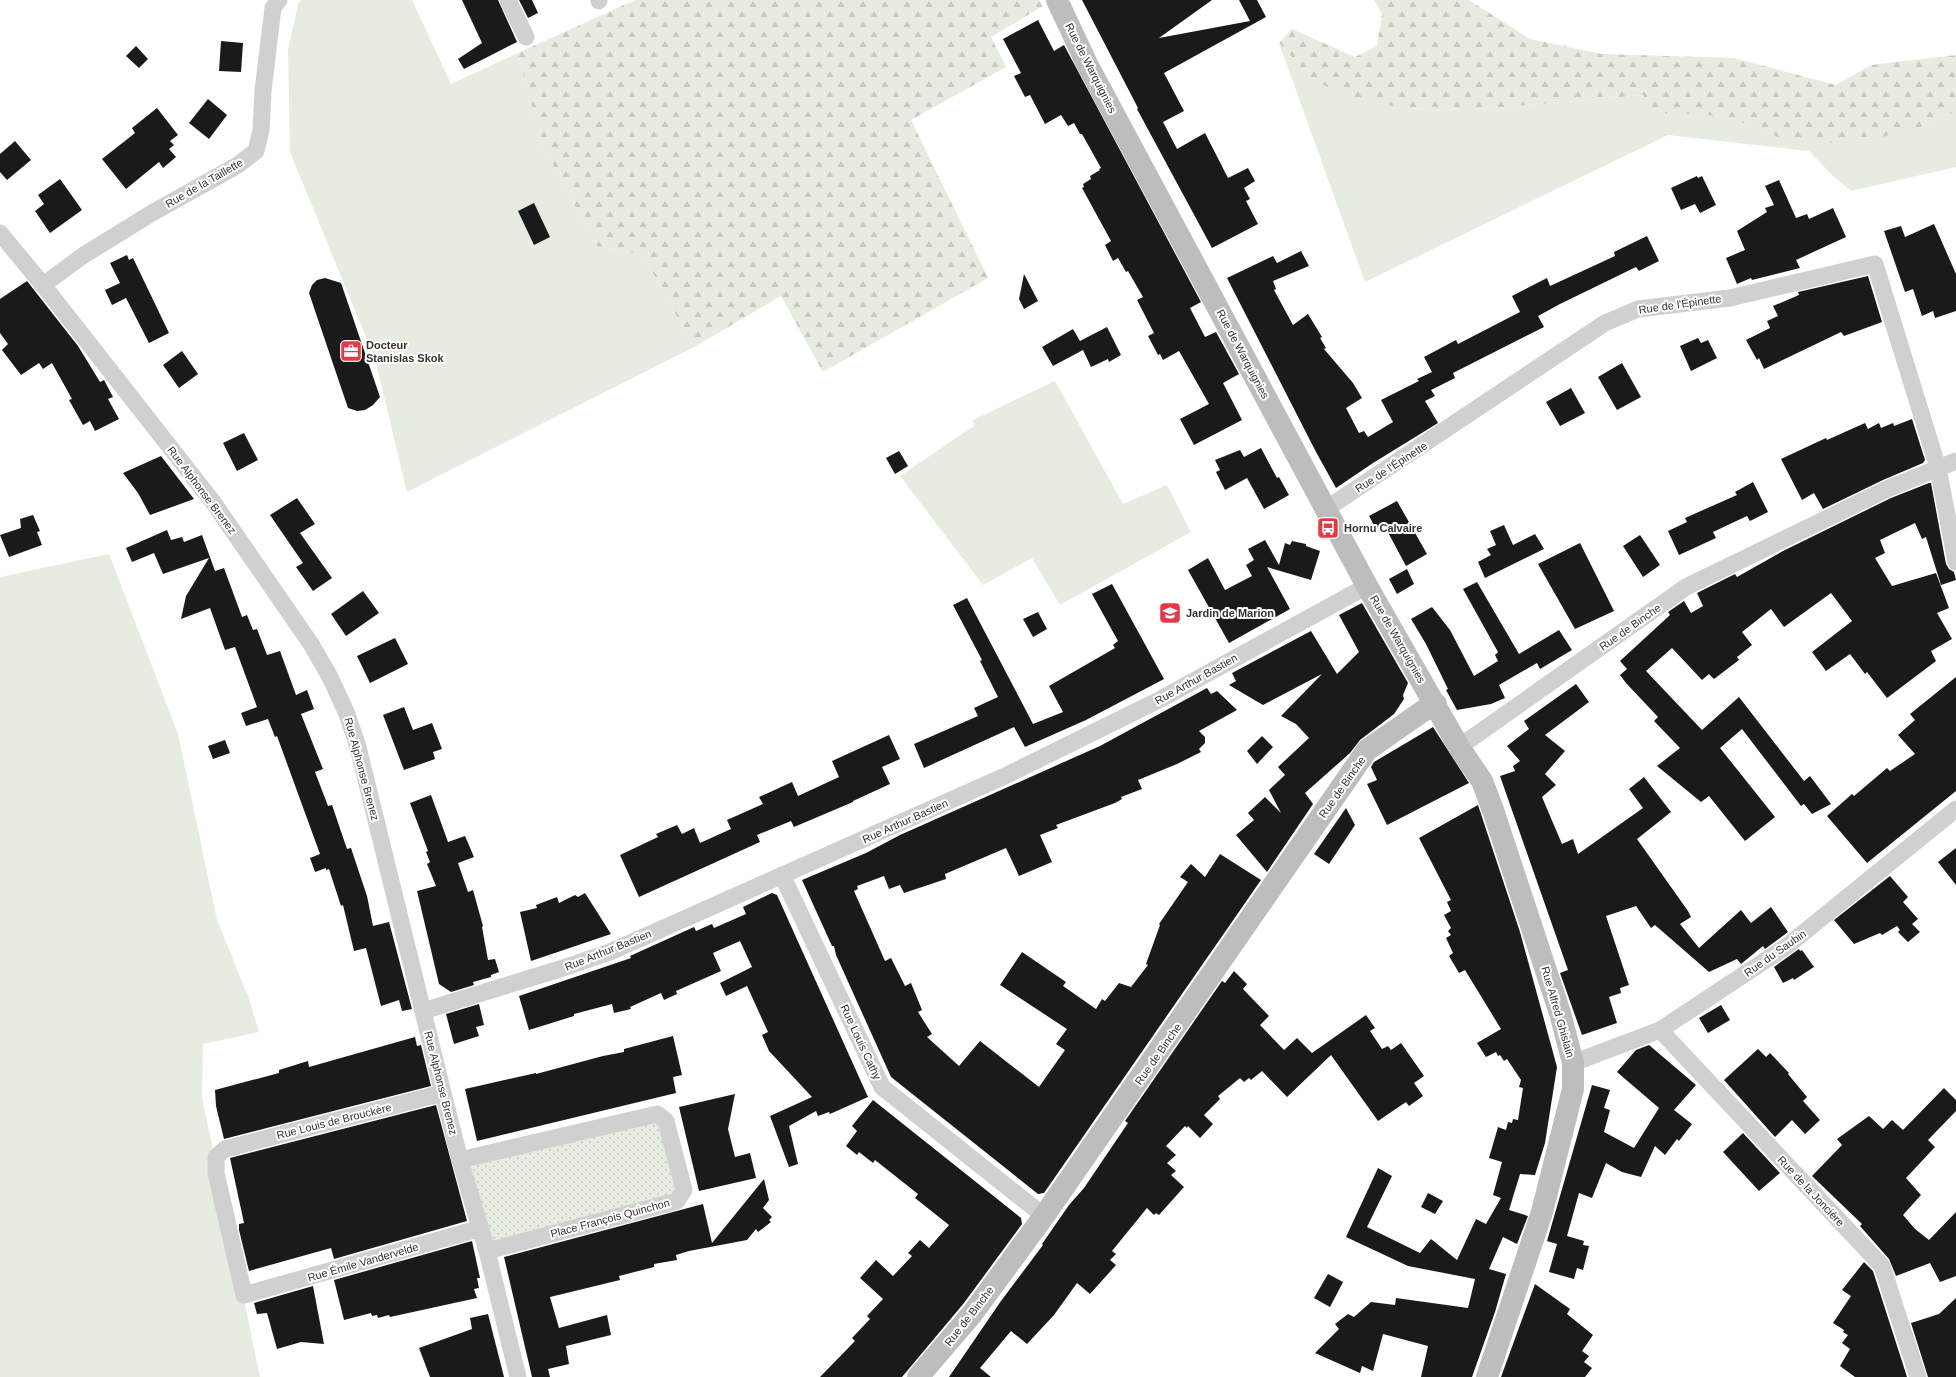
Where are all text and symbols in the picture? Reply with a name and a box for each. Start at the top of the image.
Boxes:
street label: Rue de Warquignies [1063,21,1119,115]
street label: Rue de la Taillette [163,156,245,210]
street label: Rue de l'Épinette [1638,292,1722,316]
street label: Rue de Warquignies [1214,307,1272,401]
office icon: Docteur Stanislas Skok [338,338,364,364]
place label: Docteur Stanislas Skok [366,339,445,364]
street label: Rue de l'Épinette [1353,439,1429,495]
street label: Rue Alphonse Brenez [165,444,239,536]
bus stop icon: Hornu Calvaire [1315,515,1341,541]
place label: Hornu Calvaire [1344,522,1422,534]
street label: Rue de Warquignies [1368,593,1428,685]
school or university icon: Jardin de Marion [1157,600,1183,626]
street label: Rue de Binche [1597,601,1663,653]
place label: Jardin de Marion [1186,607,1274,619]
street label: Rue Arthur Bastien [1153,651,1239,707]
street label: Rue Alphonse Brenez [342,716,382,822]
street label: Rue de Binche [1316,754,1368,820]
street label: Rue Arthur Bastien [860,797,950,845]
street label: Rue Arthur Bastien [563,927,653,973]
street label: Rue du Saubin [1742,927,1808,979]
street label: Rue Alfred Ghislain [1539,965,1577,1059]
street label: Rue Louis Cathy [838,1003,884,1082]
street label: Rue de Binche [1132,1021,1184,1087]
street label: Rue Alphonse Brenez [422,1030,460,1136]
street label: Rue Louis de Brouckère [275,1101,393,1141]
street label: Rue de la Joncière [1775,1153,1847,1229]
street label: Place François Quinchon [549,1196,671,1240]
street label: Rue Émile Vandervelde [306,1240,420,1284]
street label: Rue de Binche [942,1284,996,1348]

